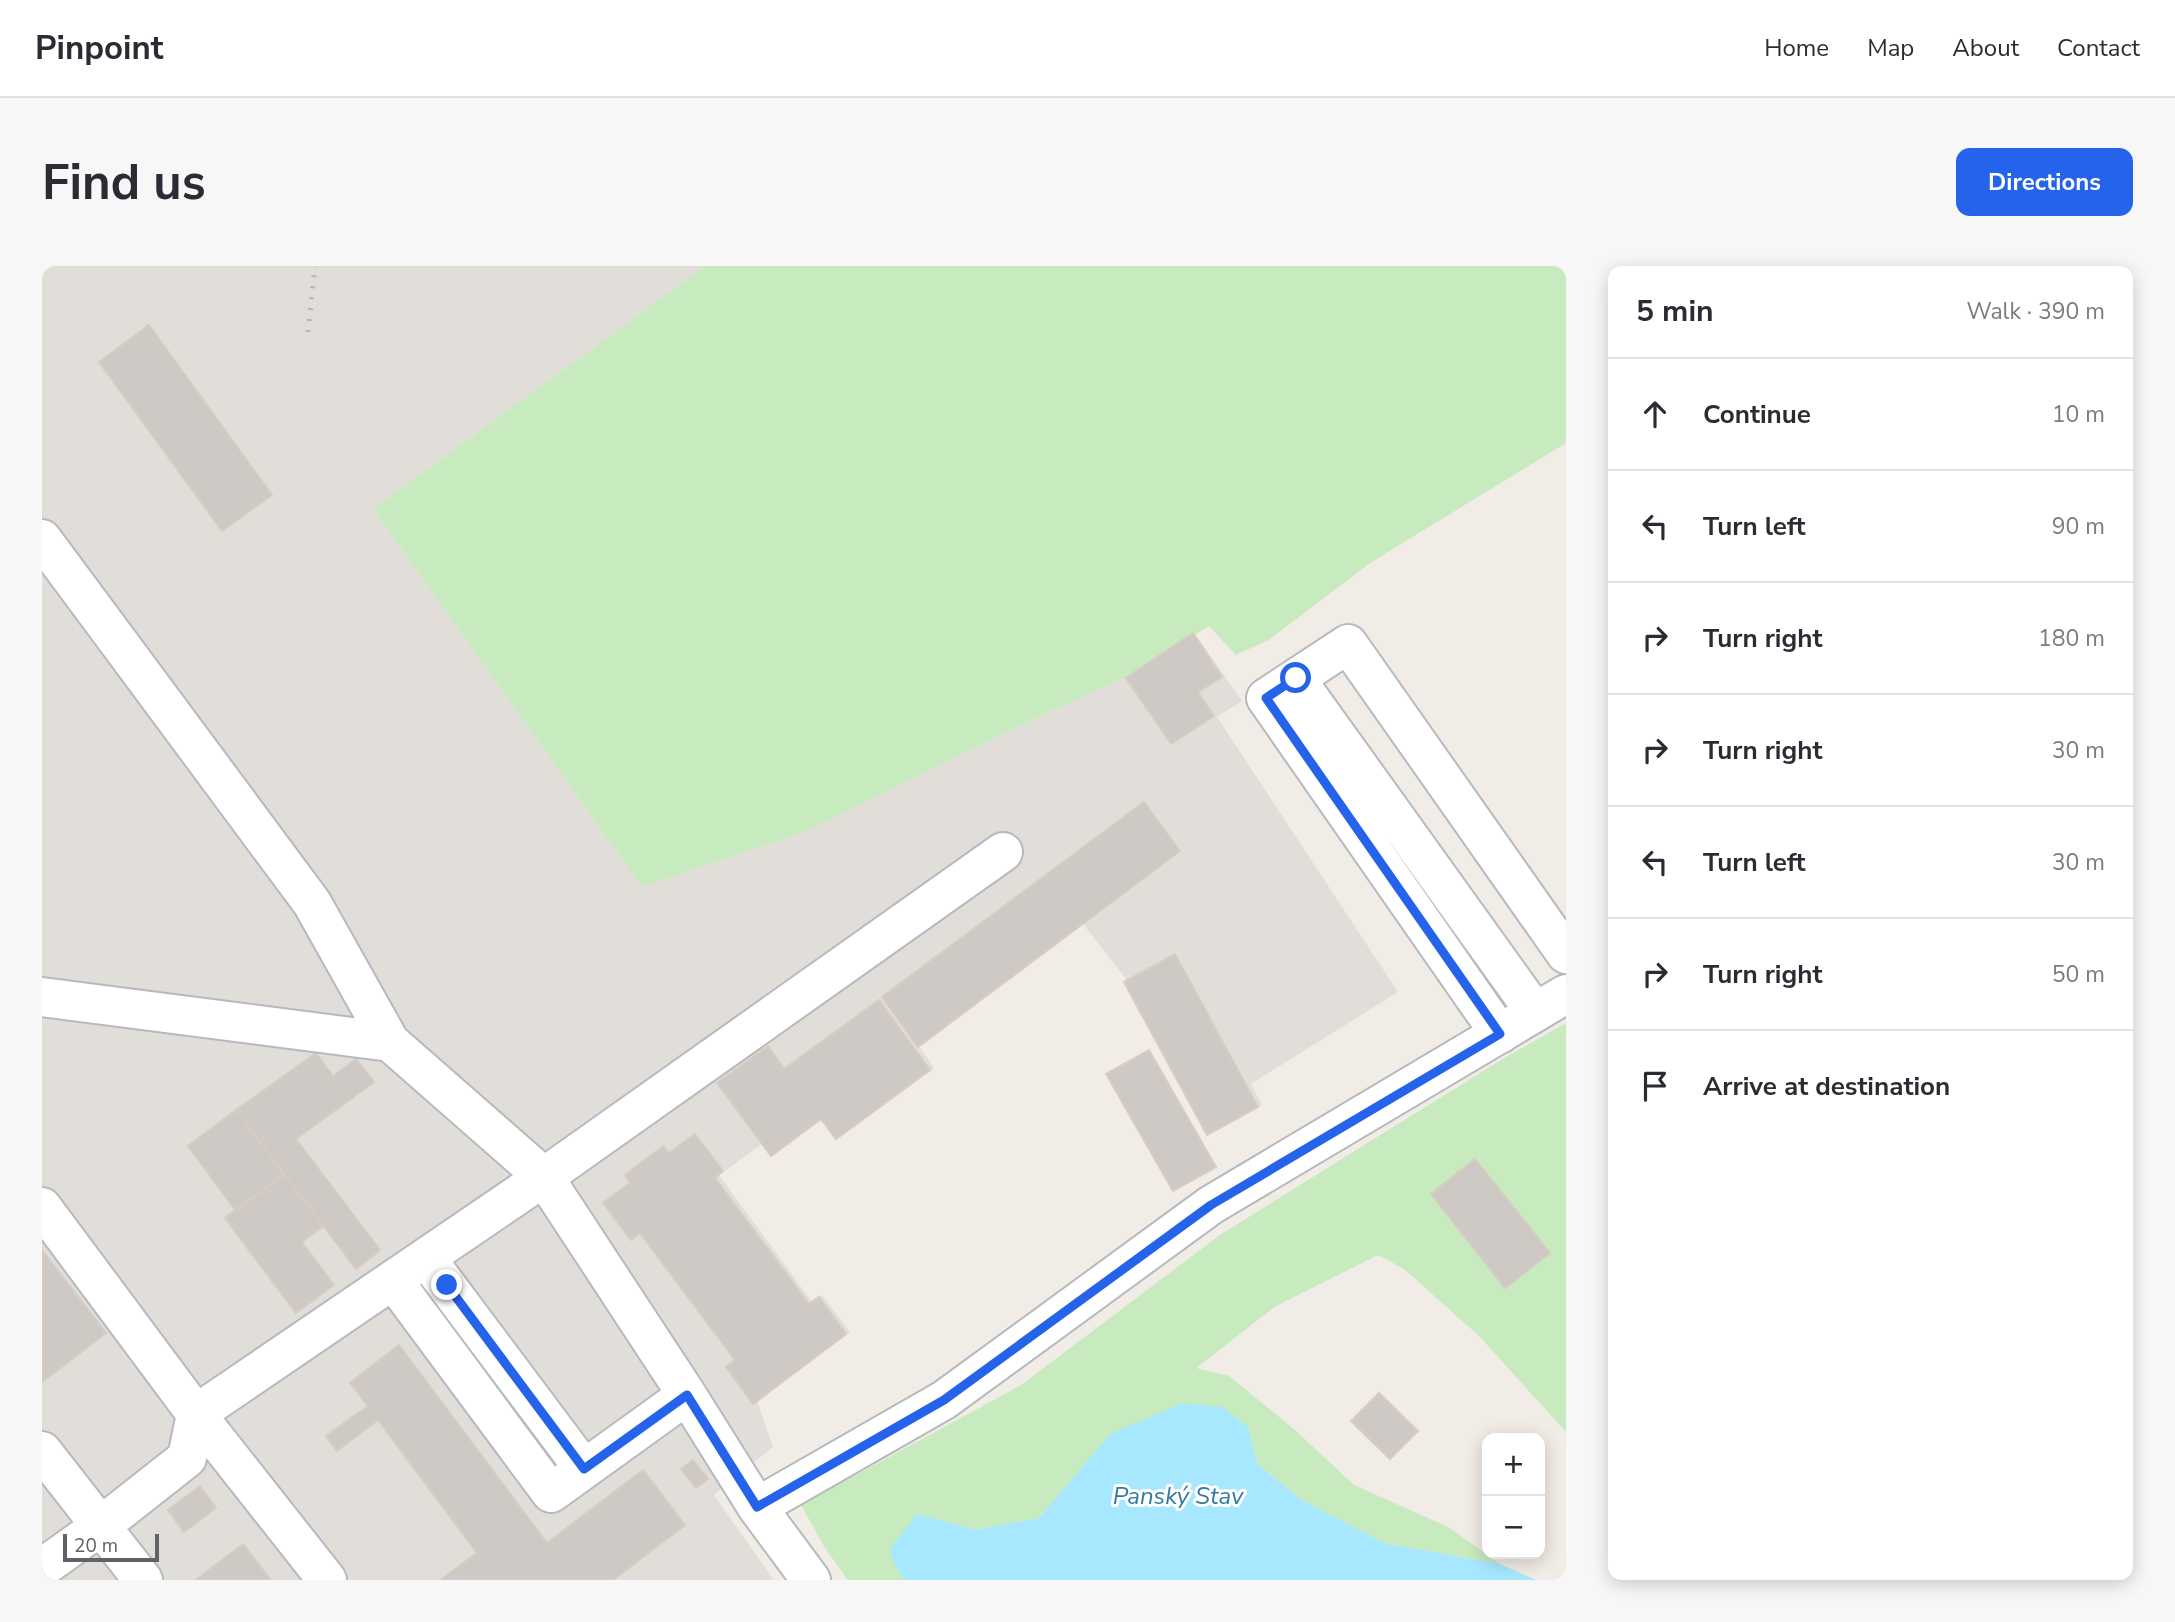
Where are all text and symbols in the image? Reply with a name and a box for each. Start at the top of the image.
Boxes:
text: Pinpoint [35,26,163,71]
text: Home [1764,32,1829,64]
text: Map [1867,32,1914,64]
text: About [1952,32,2019,64]
text: Contact [2057,32,2140,64]
button: Directions [1956,148,2133,216]
text: Find us [42,149,206,216]
text: 5 min [1636,291,1714,332]
text: Walk · 390 m [1966,296,2105,327]
icon: ahead [1636,395,1674,433]
text: Continue [1703,397,1811,432]
text: 10 m [2052,399,2105,430]
icon: left [1636,507,1674,545]
text: Turn left [1703,509,1806,544]
text: 90 m [2052,511,2105,542]
icon: right [1636,619,1674,657]
text: Turn right [1703,621,1822,656]
text: 180 m [2038,623,2105,654]
route start [1280,662,1311,693]
icon: right [1636,731,1674,769]
text: Turn right [1703,733,1822,768]
text: 30 m [2052,735,2105,766]
icon: left [1636,843,1674,881]
text: Turn left [1703,845,1806,880]
text: 30 m [2052,847,2105,878]
icon: right [1636,955,1674,993]
text: Turn right [1703,957,1822,992]
text: 50 m [2052,959,2105,990]
icon: arrive [1636,1067,1674,1105]
text: Arrive at destination [1703,1069,1950,1104]
route end [431,1269,462,1300]
map controls [1482,1433,1545,1559]
button: + [1482,1433,1545,1496]
water label: Panský Stav [1113,1480,1245,1512]
button: − [1482,1496,1545,1559]
scale bar [63,1531,159,1563]
text: 20 m [74,1533,118,1559]

